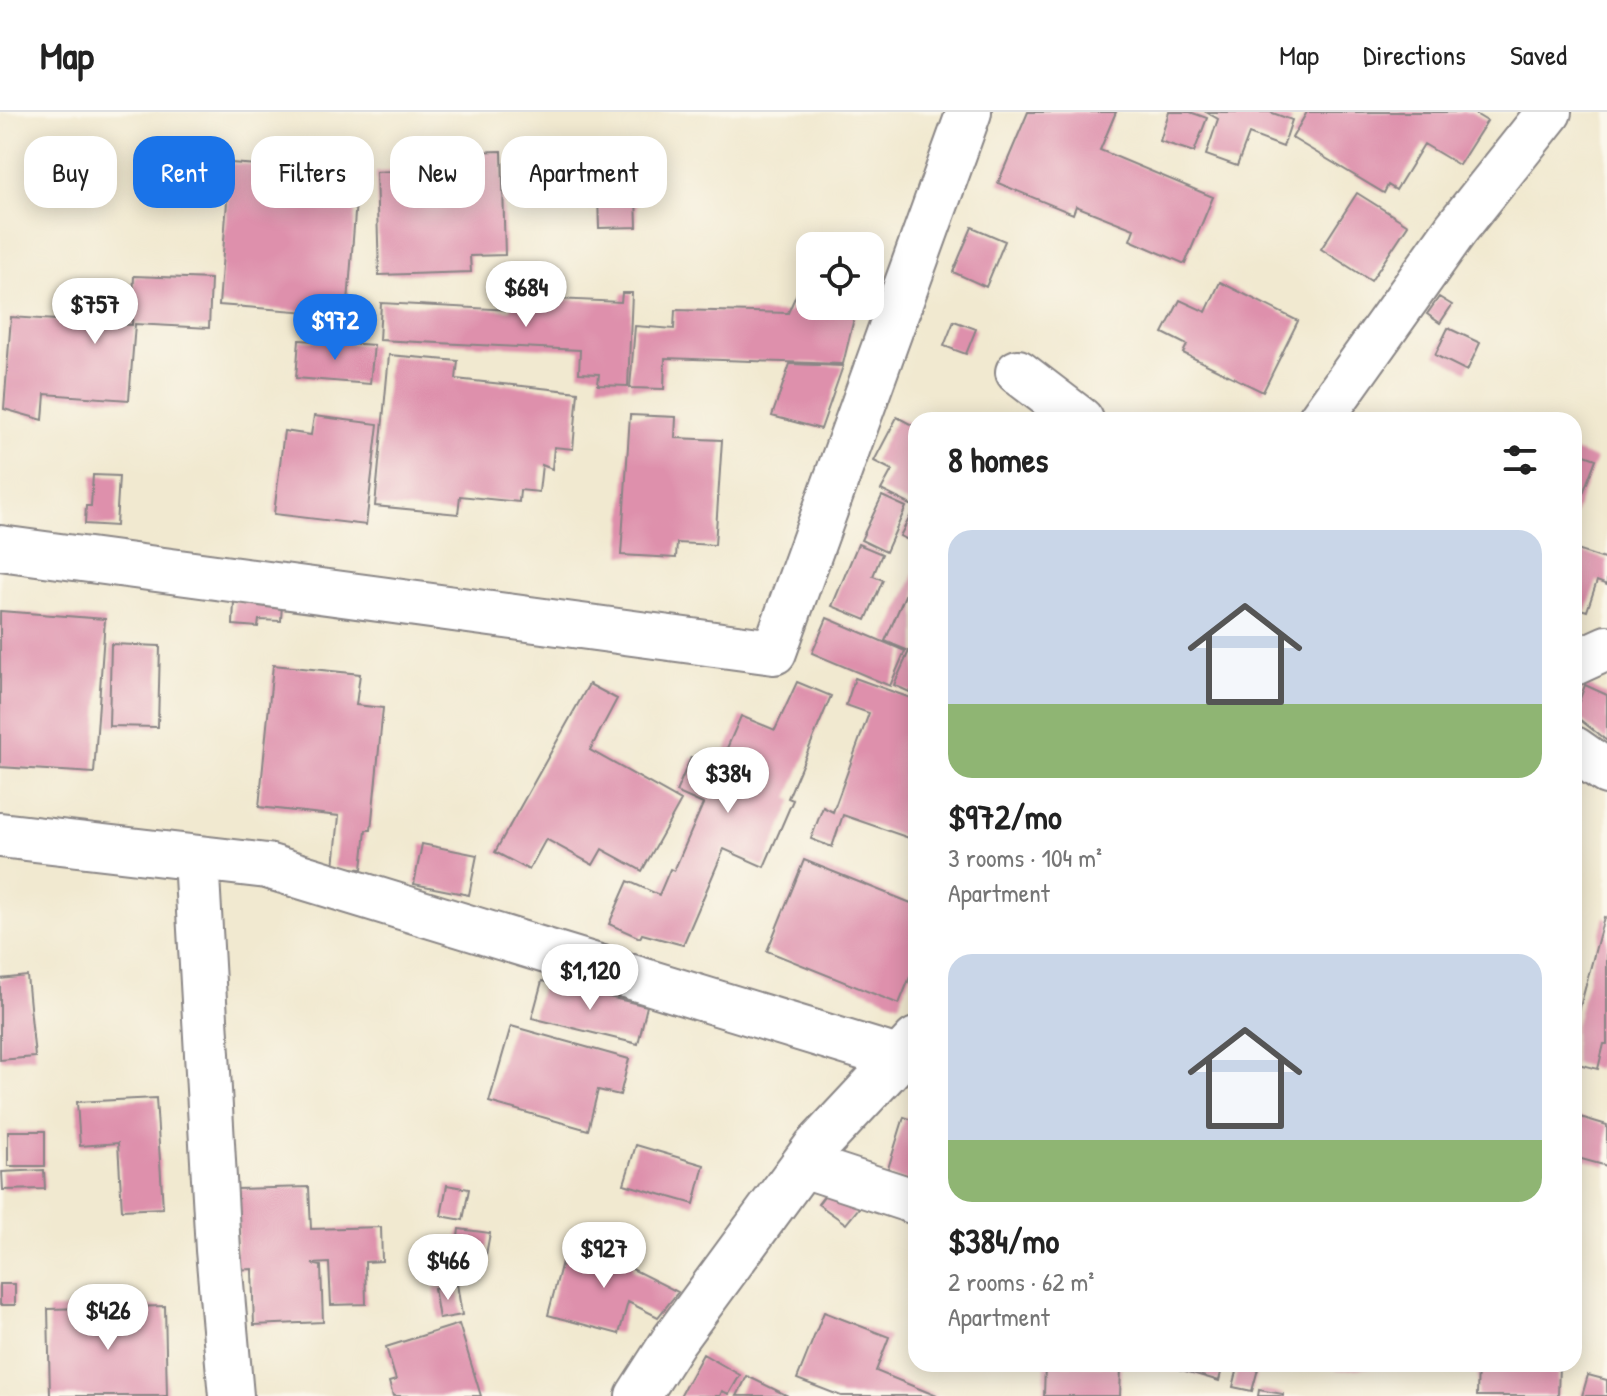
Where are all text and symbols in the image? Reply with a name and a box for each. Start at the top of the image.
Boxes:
text: Map [40,29,94,81]
text: Map [1279,36,1319,74]
text: Directions [1363,36,1466,74]
text: Saved [1510,36,1567,74]
chip: Buy [24,136,117,208]
chip: Rent [133,136,235,208]
chip: Filters [251,136,374,208]
chip: New [390,136,485,208]
chip: Apartment [501,136,667,208]
map controls [796,232,884,320]
button: locate [796,232,884,320]
pin: $684 [479,261,573,329]
text: $684 [504,269,548,304]
pin: $757 [48,278,142,346]
text: $757 [70,286,120,321]
pin: $972 [288,294,382,362]
text: $972 [311,302,359,337]
text: 8 homes [948,437,1048,483]
icon: filters [1498,438,1542,482]
icon: home [1173,582,1317,726]
pin: $384 [681,747,775,815]
text: $384 [705,755,751,790]
text: $972/mo [948,794,1062,840]
text: 3 rooms · 104 m² [948,840,1102,875]
text: Apartment [948,875,1050,910]
pin: $1,120 [525,944,655,1012]
text: $1,120 [559,952,621,987]
icon: home [1173,1006,1317,1150]
text: $384/mo [948,1218,1059,1264]
pin: $927 [557,1222,651,1290]
text: $927 [580,1230,628,1265]
pin: $466 [401,1234,495,1302]
text: $466 [426,1242,470,1277]
text: 2 rooms · 62 m² [948,1264,1094,1299]
pin: $426 [61,1284,155,1352]
text: $426 [85,1292,131,1327]
text: Apartment [948,1299,1050,1334]

